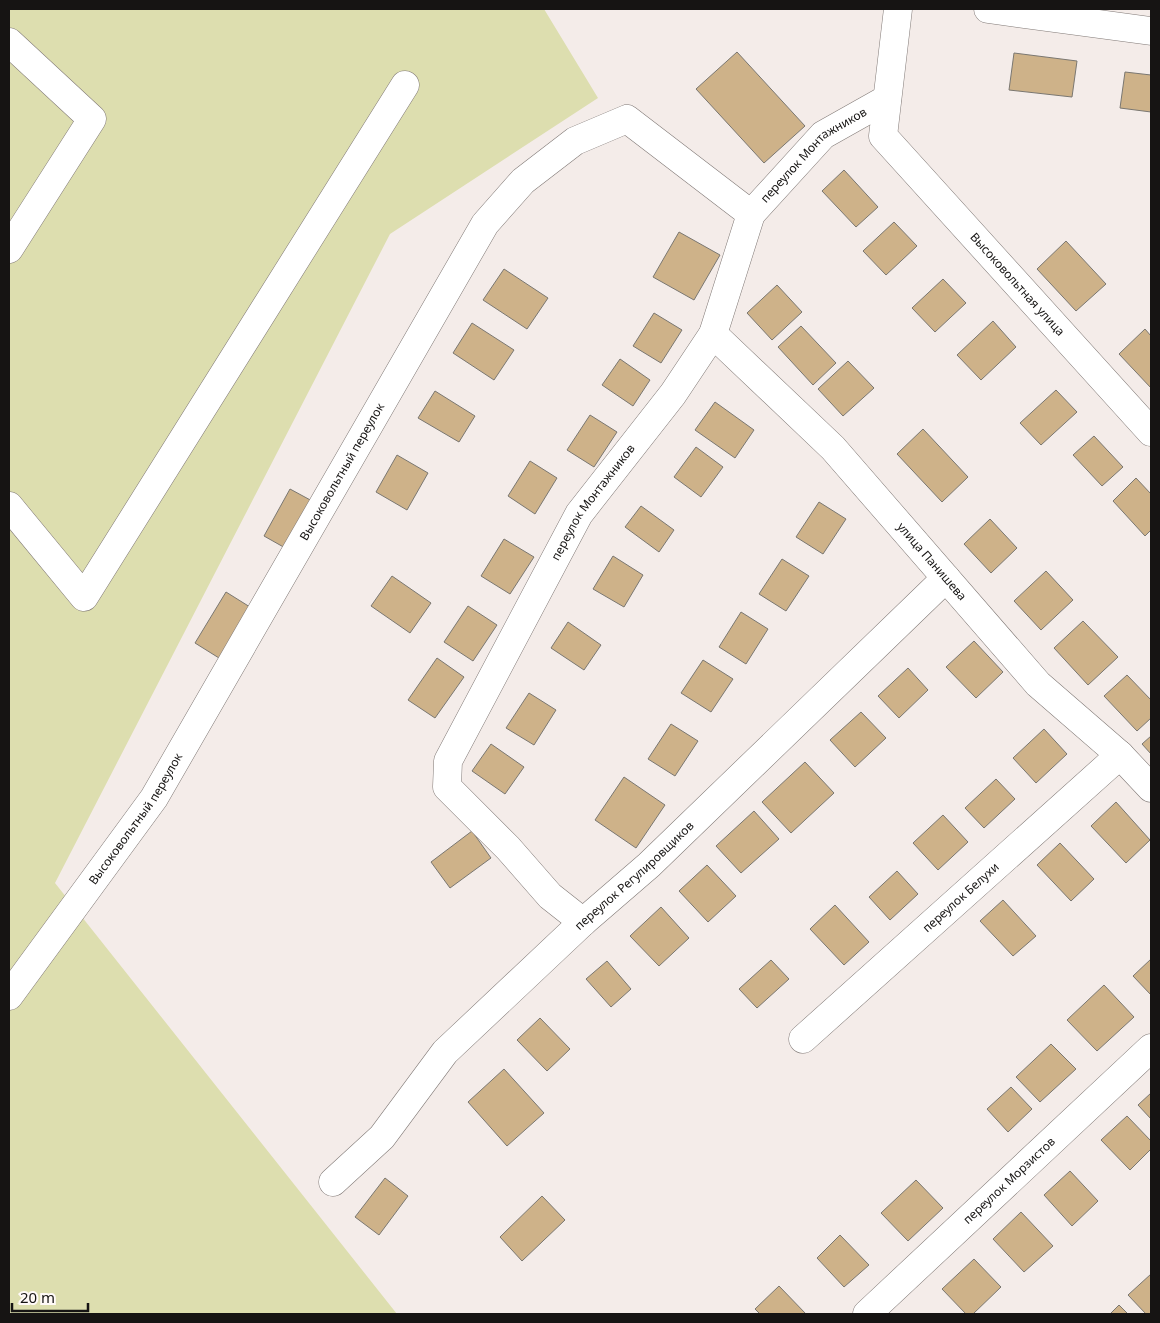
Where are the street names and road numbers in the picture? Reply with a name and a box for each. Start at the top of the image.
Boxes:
street label: переулок Монтажников [756,103,870,206]
street label: Высоковольтная улица [967,229,1069,339]
street label: Высоковольтный переулок [295,399,388,543]
street label: переулок Монтажников [547,440,639,563]
street label: улица Панишева [893,519,971,604]
street label: Высоковольтный переулок [84,749,187,888]
street label: переулок Регулировщиков [571,817,697,934]
street label: переулок Белухи [919,858,1003,936]
street label: переулок Морзистов [959,1133,1059,1228]

